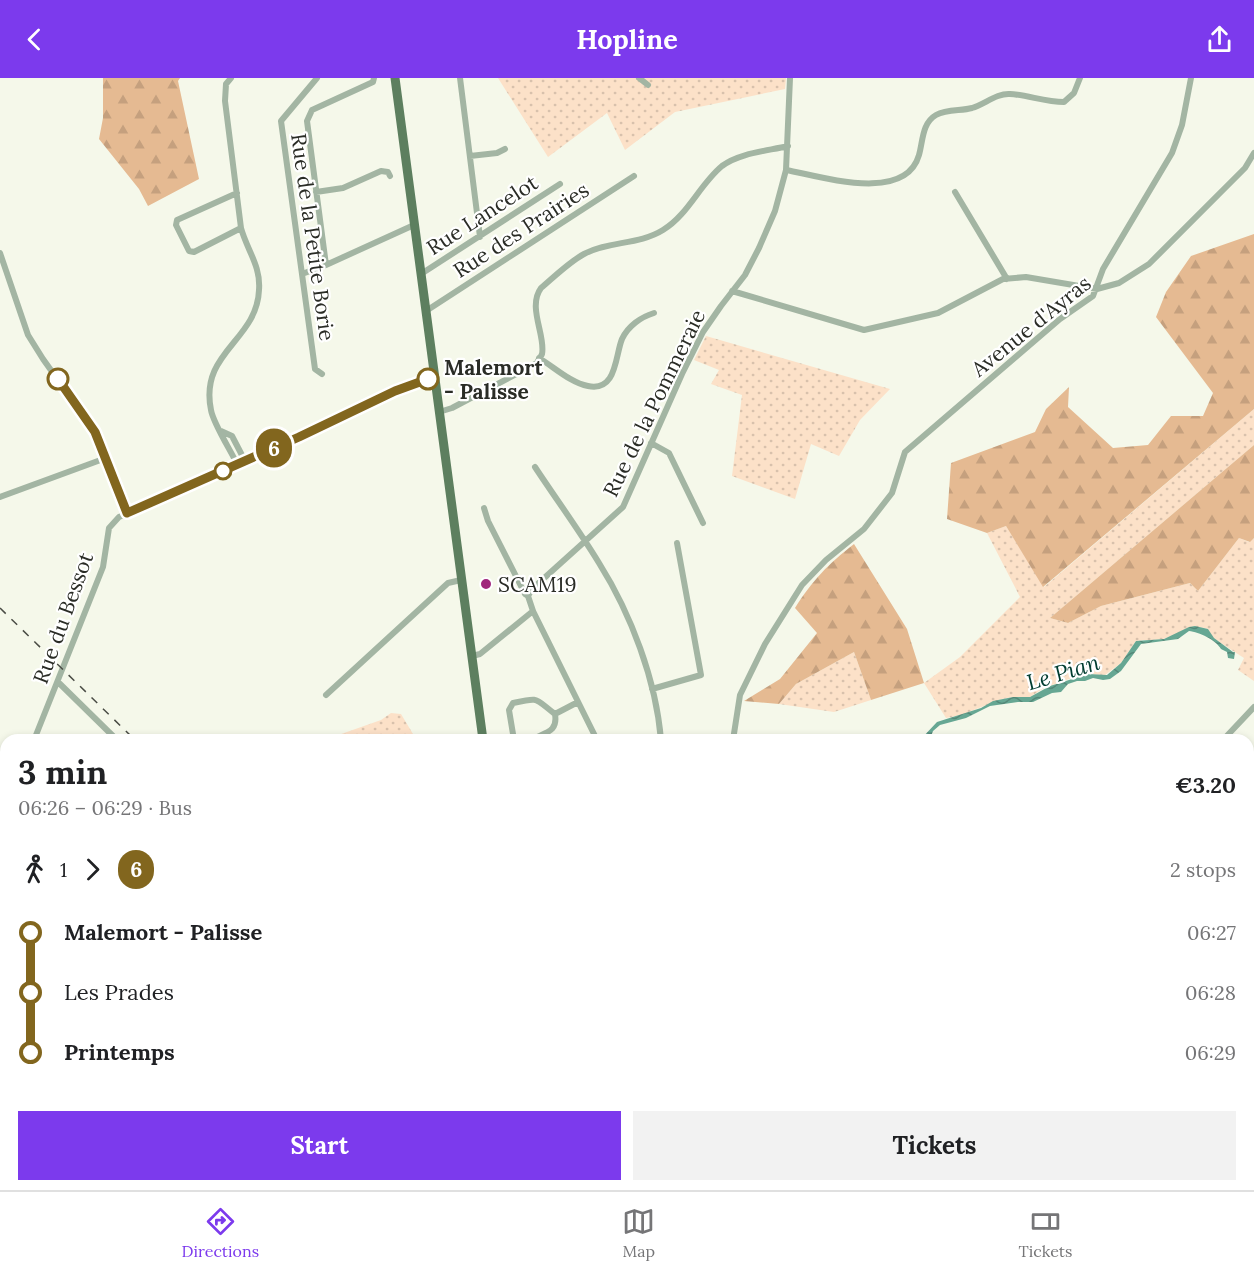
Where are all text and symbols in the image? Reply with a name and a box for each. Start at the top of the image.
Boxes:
text: Hopline [576,22,678,56]
icon: back [18,23,51,56]
icon: share [1203,23,1236,56]
street label: Rue de la Petite Borie [285,132,341,342]
street label: Rue Lancelot [421,169,543,261]
street label: Rue des Prairies [448,176,594,284]
street label: Avenue d'Ayras [965,270,1096,383]
street label: Rue de la Pommeraie [597,305,711,501]
place label: Malemort - Palisse [444,354,543,405]
unlabelled marker [47,368,69,390]
marker: Malemort - Palisse [417,368,439,390]
line badge: 6 [254,428,294,467]
text: 6 [268,435,280,462]
unlabelled marker [214,462,232,480]
street label: Rue du Bessot [27,548,100,687]
place label: SCAM19 [498,571,577,598]
marker: SCAM19 [479,577,493,591]
water label: Le Pian [1023,648,1103,696]
text: 3 min [18,751,107,793]
text: €3.20 [1175,771,1236,799]
text: 06:26 – 06:29 · Bus [18,795,192,820]
icon: walk [18,853,51,886]
icon: forward [76,853,109,886]
text: 6 [130,856,142,883]
text: 1 [60,857,67,882]
text: 2 stops [1170,857,1236,882]
text: Malemort - Palisse [64,918,262,946]
text: 06:27 [1187,920,1236,945]
text: Les Prades [64,978,174,1006]
text: 06:28 [1185,980,1236,1005]
text: Printemps [64,1038,175,1066]
text: 06:29 [1185,1040,1236,1065]
button: Start [18,1111,621,1180]
button: Tickets [633,1111,1236,1180]
tab: Directions [182,1205,259,1261]
tab: Map [622,1205,655,1261]
tab: Tickets [1018,1205,1072,1261]

